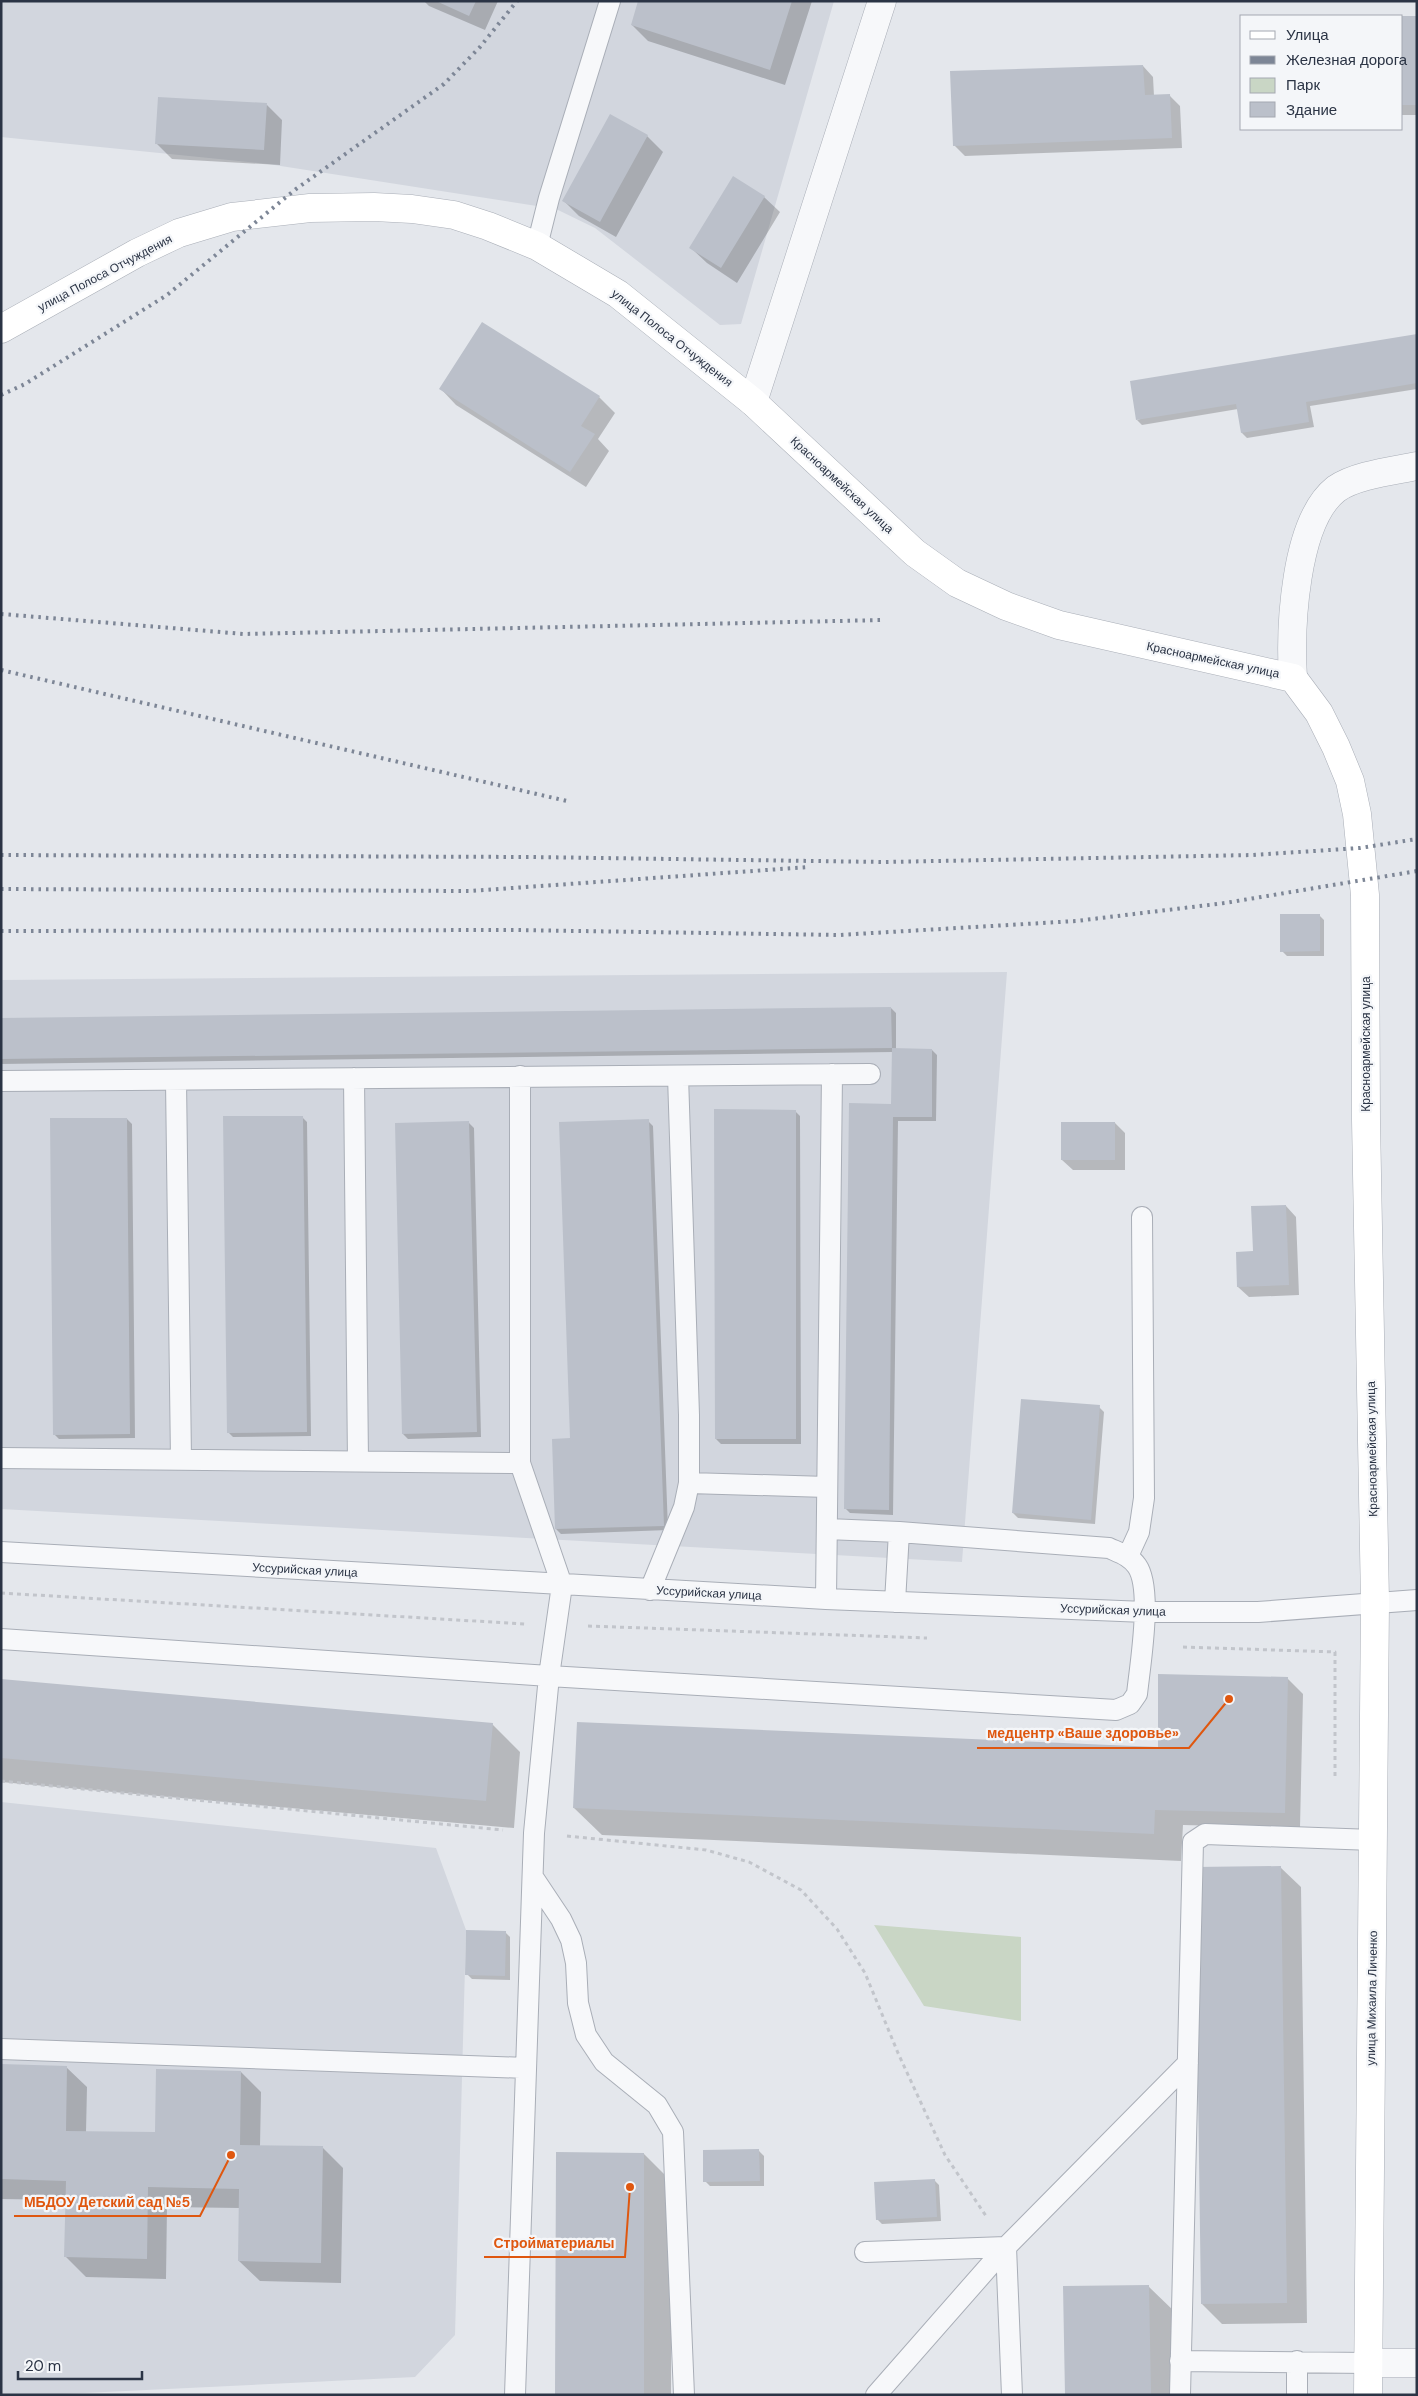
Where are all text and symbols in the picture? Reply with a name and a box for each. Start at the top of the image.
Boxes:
legend [1240,15,1403,130]
text: Улица [1286,25,1329,45]
text: Железная дорога [1286,50,1408,70]
text: Парк [1286,75,1320,95]
text: Здание [1286,100,1337,120]
street label: улица Полоса Отчуждения [35,231,175,315]
street label: улица Полоса Отчуждения [608,286,736,390]
street label: Красноармейская улица [787,433,897,537]
street label: Красноармейская улица [1145,638,1281,682]
street label: Красноармейская улица [1358,976,1374,1112]
street label: Красноармейская улица [1363,1381,1381,1517]
street label: Уссурийская улица [252,1559,358,1581]
street label: Уссурийская улица [656,1582,762,1604]
street label: Уссурийская улица [1060,1600,1166,1620]
callout: медцентр «Ваше здоровье» [977,1719,1189,1748]
text: медцентр «Ваше здоровье» [987,1724,1179,1742]
street label: улица Михаила Личенко [1363,1930,1381,2066]
callout: МБДОУ Детский сад №5 [14,2187,200,2216]
text: МБДОУ Детский сад №5 [24,2193,190,2211]
callout: Стройматериалы [484,2228,625,2257]
text: Стройматериалы [493,2234,615,2252]
scale bar [18,2348,141,2380]
text: 20 m [25,2356,61,2376]

